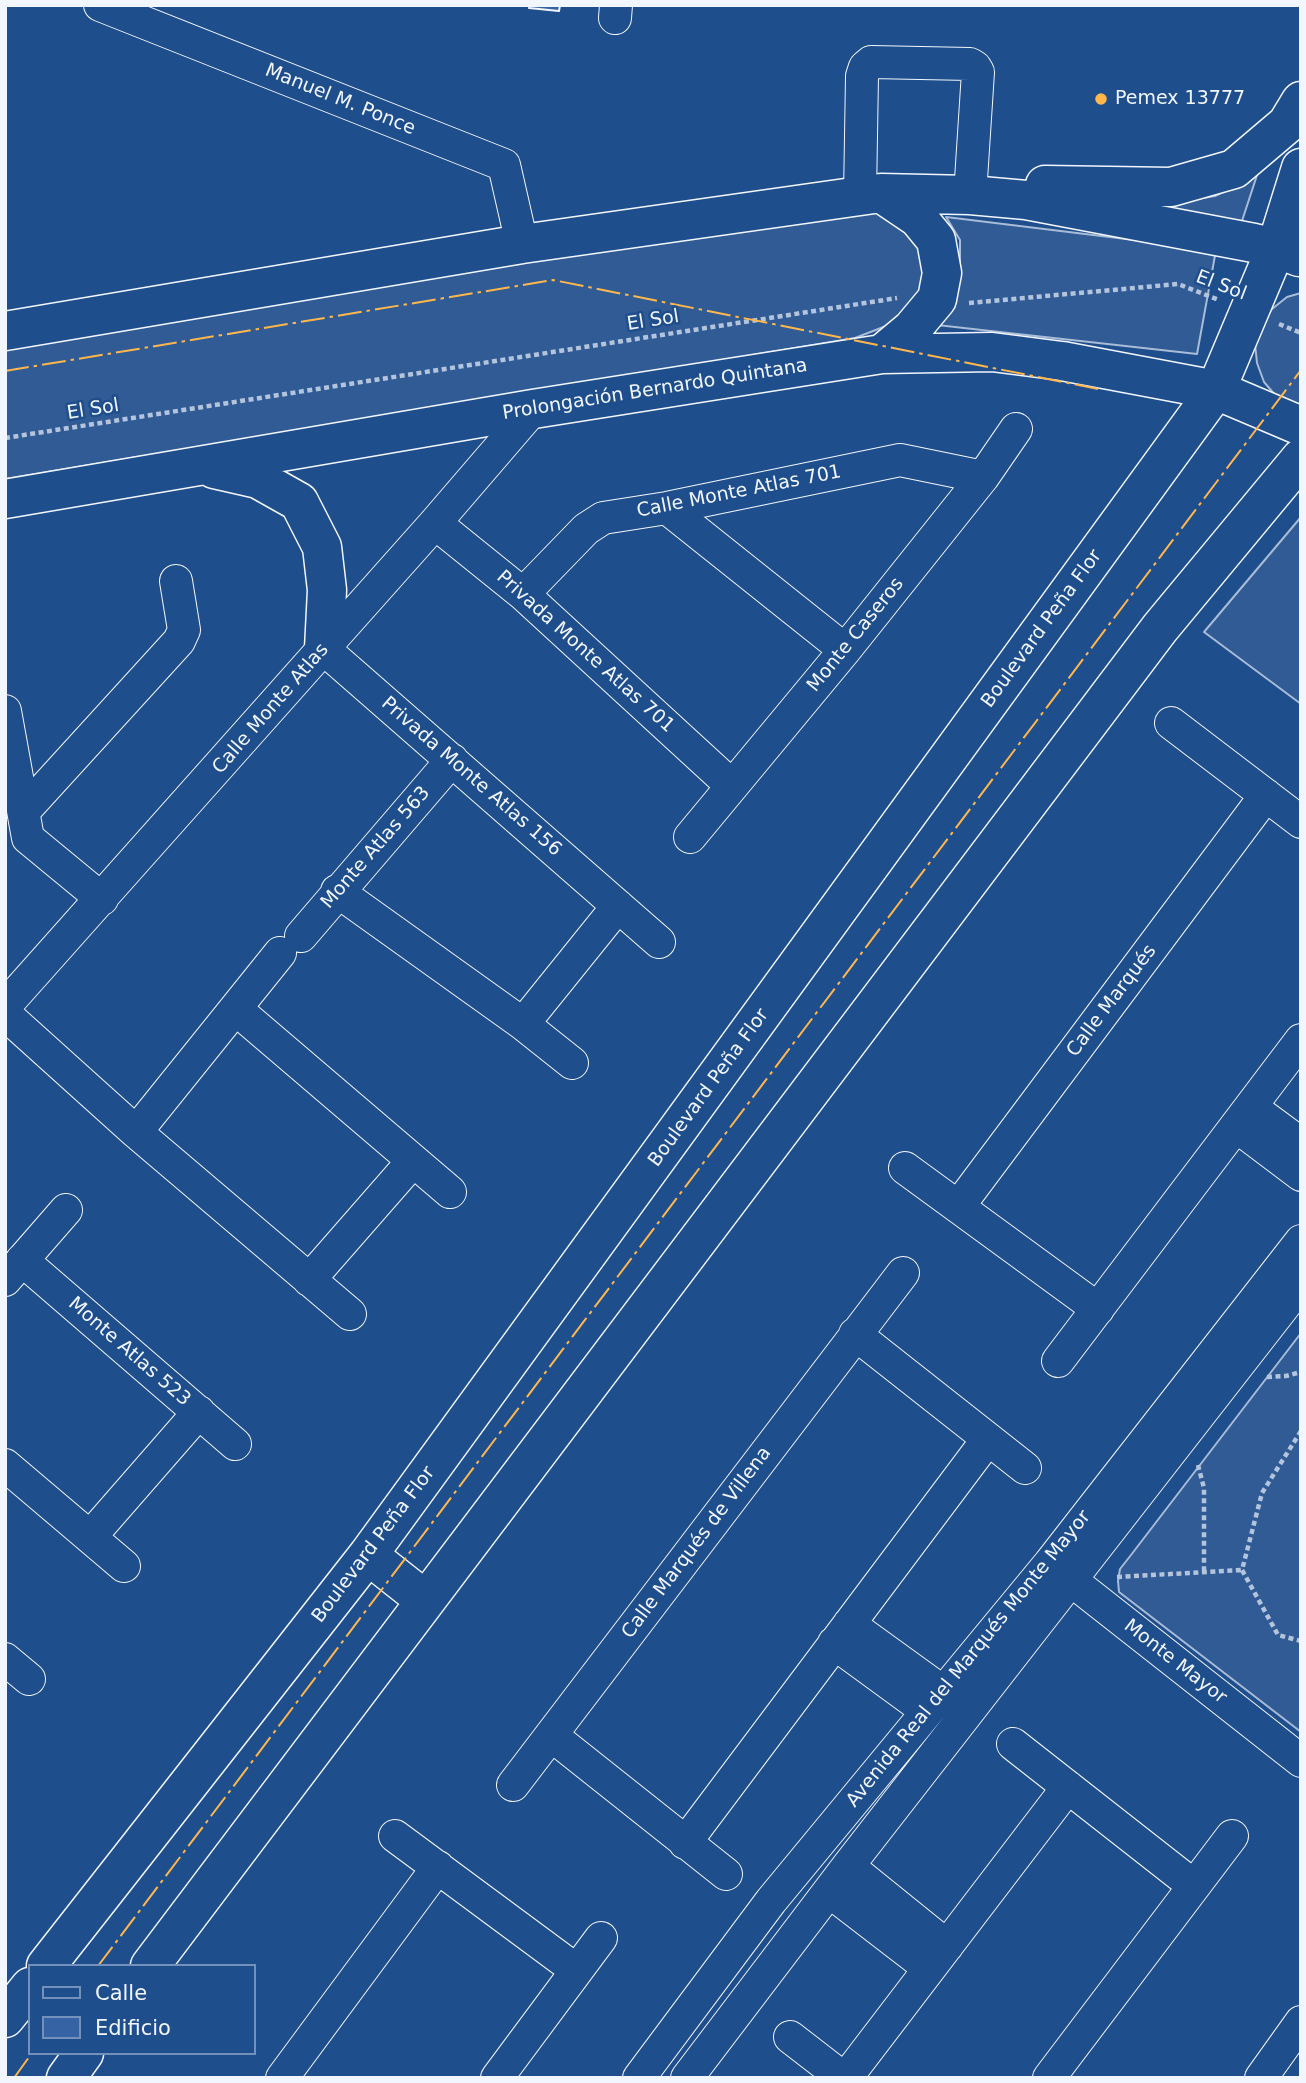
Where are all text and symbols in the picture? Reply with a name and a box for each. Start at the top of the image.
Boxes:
street label: Manuel M. Ponce [261,59,419,141]
place label: Pemex 13777 [1115,88,1245,110]
marker: Pemex 13777 [1093,91,1109,107]
street label: El Sol [1193,266,1249,306]
street label: El Sol [625,306,681,336]
street label: Prolongación Bernardo Quintana [501,355,809,425]
street label: El Sol [65,395,121,425]
street label: Calle Monte Atlas 701 [635,461,843,523]
street label: Boulevard Peña Flor [977,545,1107,713]
street label: Privada Monte Atlas 701 [491,566,679,738]
street label: Monte Caseros [803,573,909,697]
street label: Calle Monte Atlas [208,639,334,779]
street label: Privada Monte Atlas 156 [376,693,566,861]
street label: Monte Atlas 563 [317,782,435,914]
street label: Calle Marqués [1062,940,1162,1062]
street label: Boulevard Peña Flor [644,1004,774,1172]
street label: Monte Atlas 523 [63,1293,195,1411]
street label: Calle Marqués de Villena [617,1443,777,1643]
street label: Boulevard Peña Flor [308,1462,440,1628]
street label: Avenida Real del Marqués Monte Mayor [842,1506,1096,1812]
street label: Monte Mayor [1119,1615,1231,1709]
legend [28,1964,256,2055]
text: Calle [95,1981,147,2005]
text: Edificio [95,2016,171,2040]

